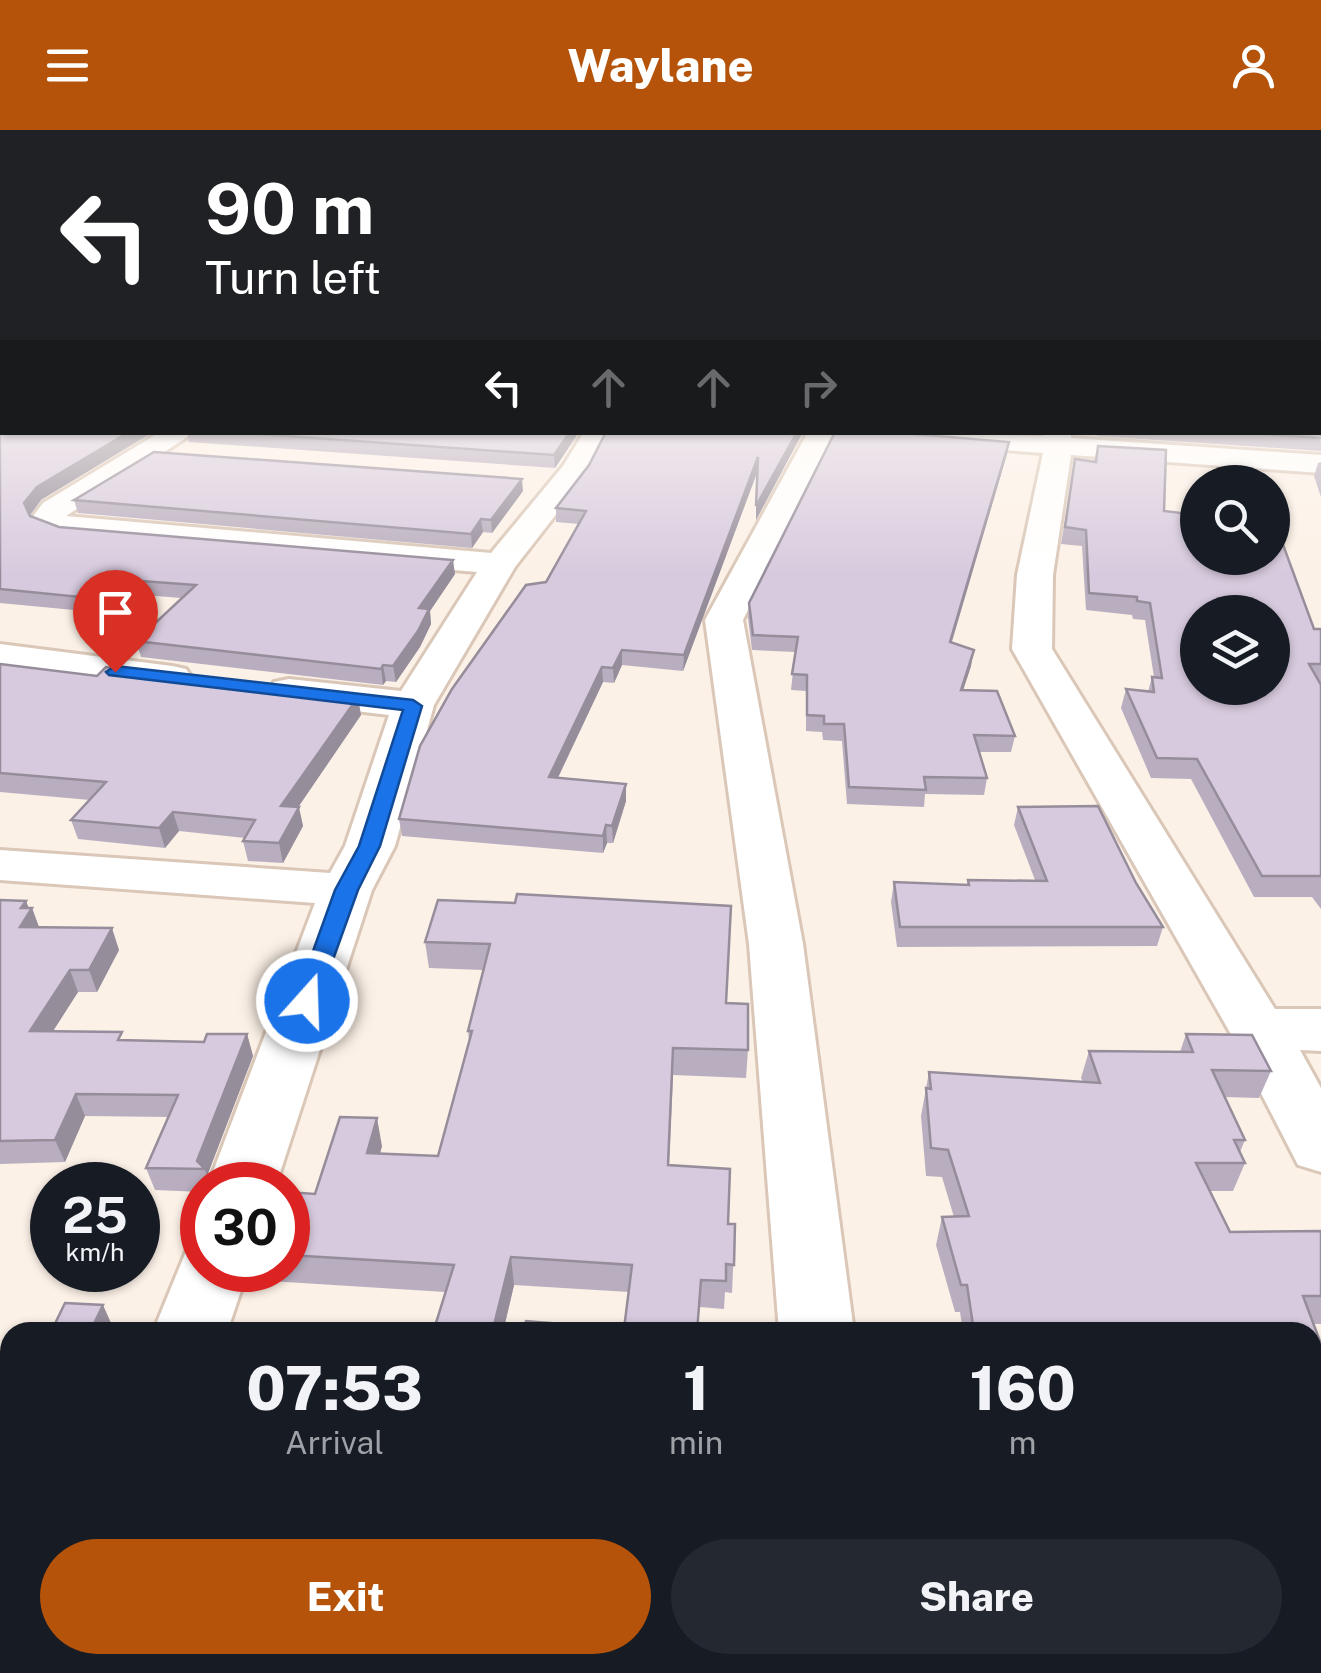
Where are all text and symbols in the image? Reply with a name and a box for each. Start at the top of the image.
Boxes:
icon: menu [40,38,95,93]
icon: person [1226,38,1281,93]
text: Waylane [567,39,754,92]
text: 90 m [205,167,375,250]
icon: left [40,170,170,300]
text: Turn left [205,251,381,304]
icon: left [476,360,531,415]
icon: ahead [581,360,636,415]
icon: ahead [686,360,741,415]
icon: right [791,360,846,415]
map controls [1180,465,1290,705]
button: search [1180,465,1290,575]
pin [73,570,158,673]
icon: arrive [88,585,143,640]
button: layers [1180,595,1290,705]
position arrow [255,949,359,1053]
speed limit sign: 30 [180,1162,310,1292]
text: 25 [62,1185,128,1244]
text: km/h [66,1237,124,1267]
text: 07:53 [246,1353,423,1424]
text: 1 [683,1353,709,1424]
text: 160 [969,1353,1076,1424]
text: Arrival [285,1424,384,1461]
text: min [669,1424,723,1461]
text: m [1009,1424,1036,1461]
button: Exit [40,1539,651,1654]
button: Share [671,1539,1282,1654]

